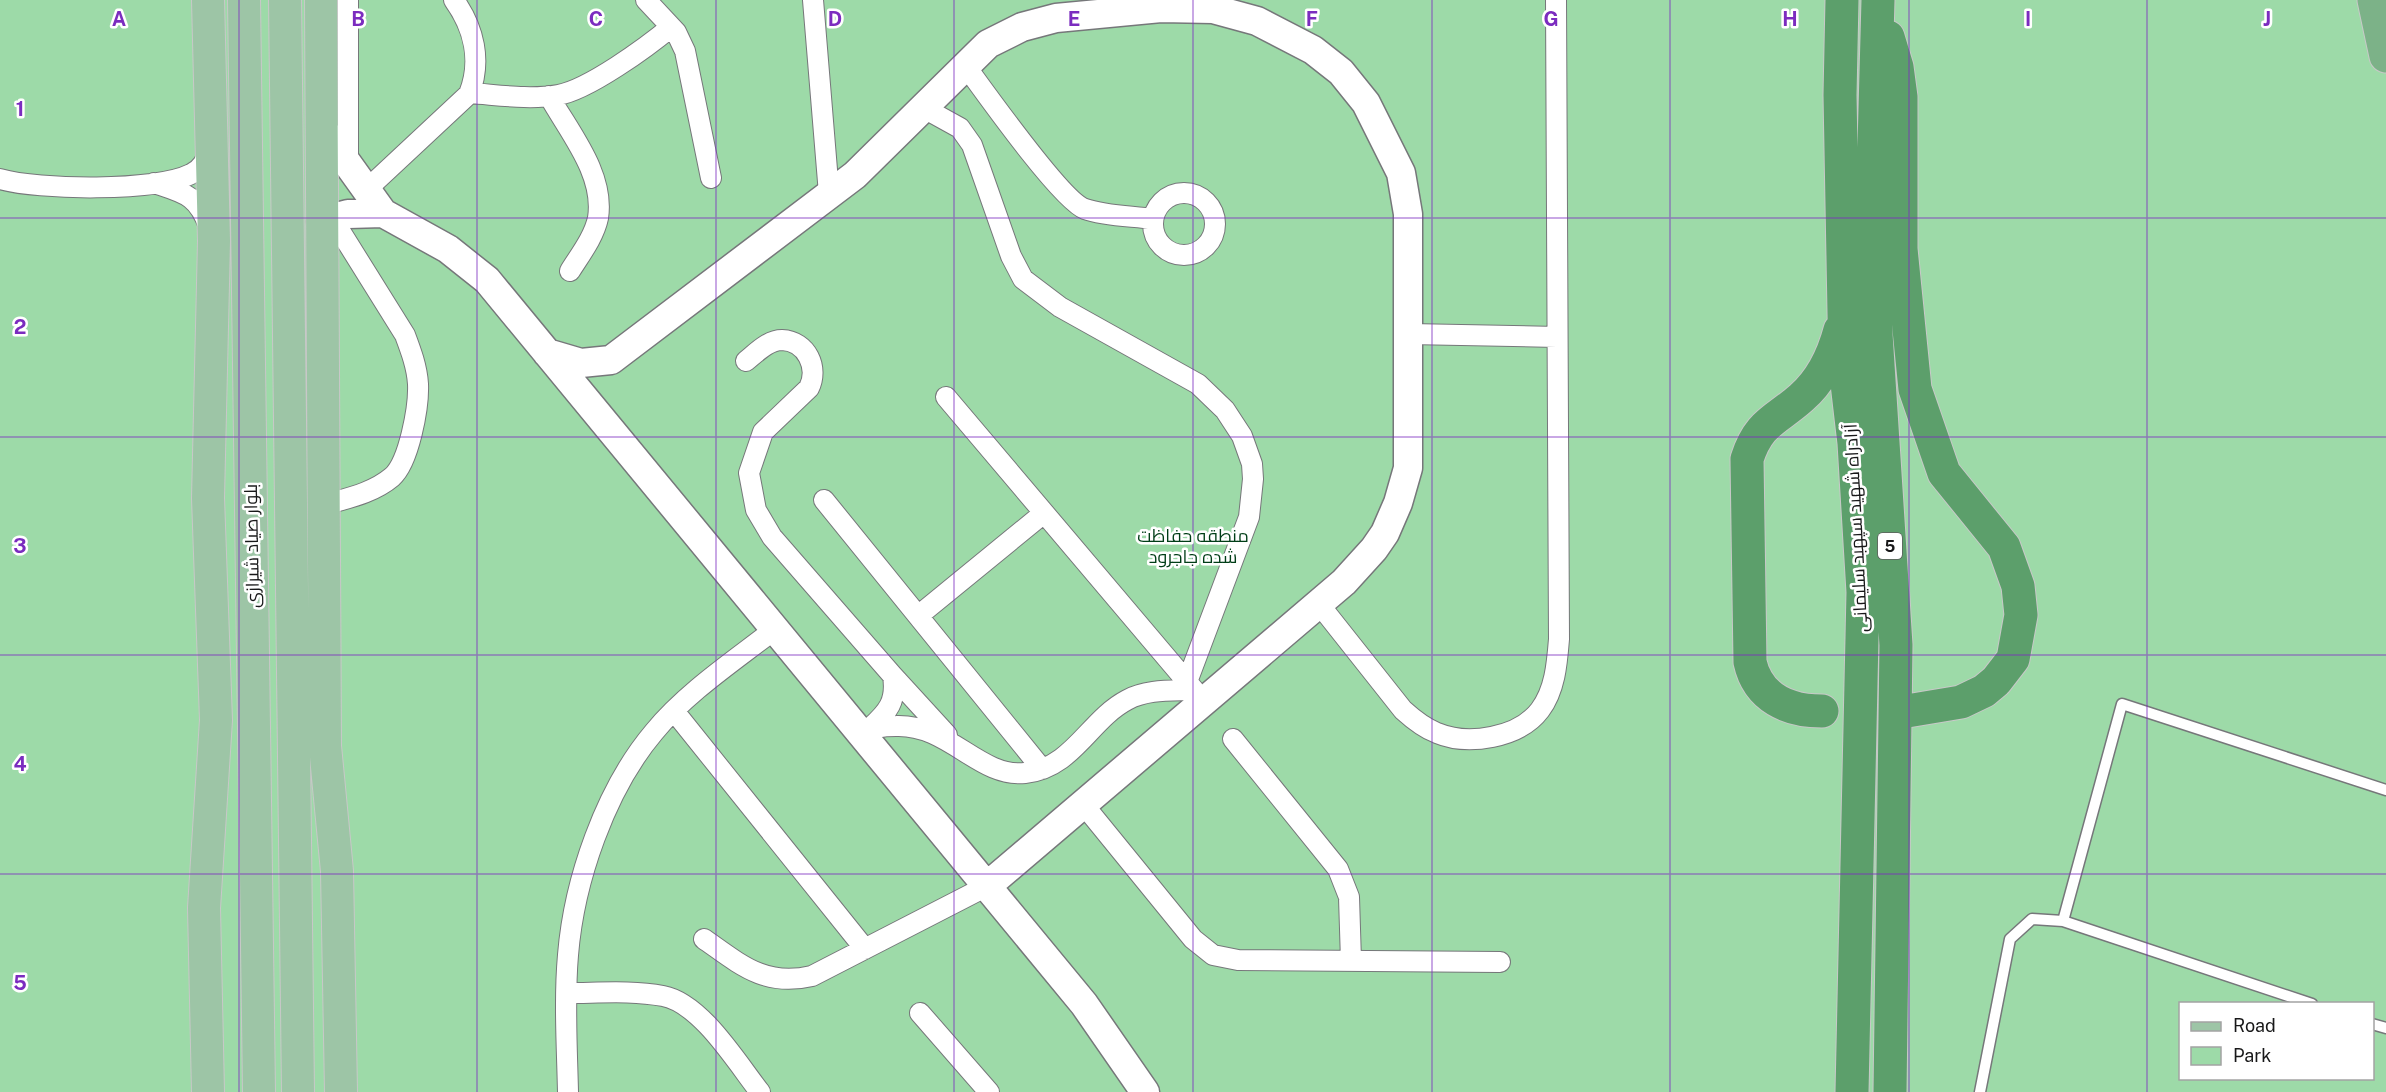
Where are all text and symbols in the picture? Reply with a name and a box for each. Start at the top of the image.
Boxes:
text: A [112,7,126,31]
text: B [351,7,365,31]
text: C [589,7,603,31]
text: D [828,7,842,31]
text: E [1068,7,1080,31]
text: F [1306,7,1318,31]
text: G [1543,7,1559,31]
text: H [1782,7,1798,31]
text: I [2025,7,2031,31]
text: J [2263,7,2271,31]
text: 1 [16,97,24,121]
text: 2 [14,315,26,339]
street label: آزادراه شهید سپهبد سلیمانی [1840,423,1872,633]
street label: بلوار صیاد شیرازی [240,484,264,608]
park label: منطقه حفاظت شده جاجرود [1137,525,1249,568]
road number: 5 [1878,533,1902,559]
text: 3 [13,534,27,558]
text: 4 [13,752,27,776]
text: 5 [13,971,27,995]
legend [2179,1002,2374,1080]
text: Road [2233,1015,2276,1036]
text: Park [2233,1045,2271,1066]

